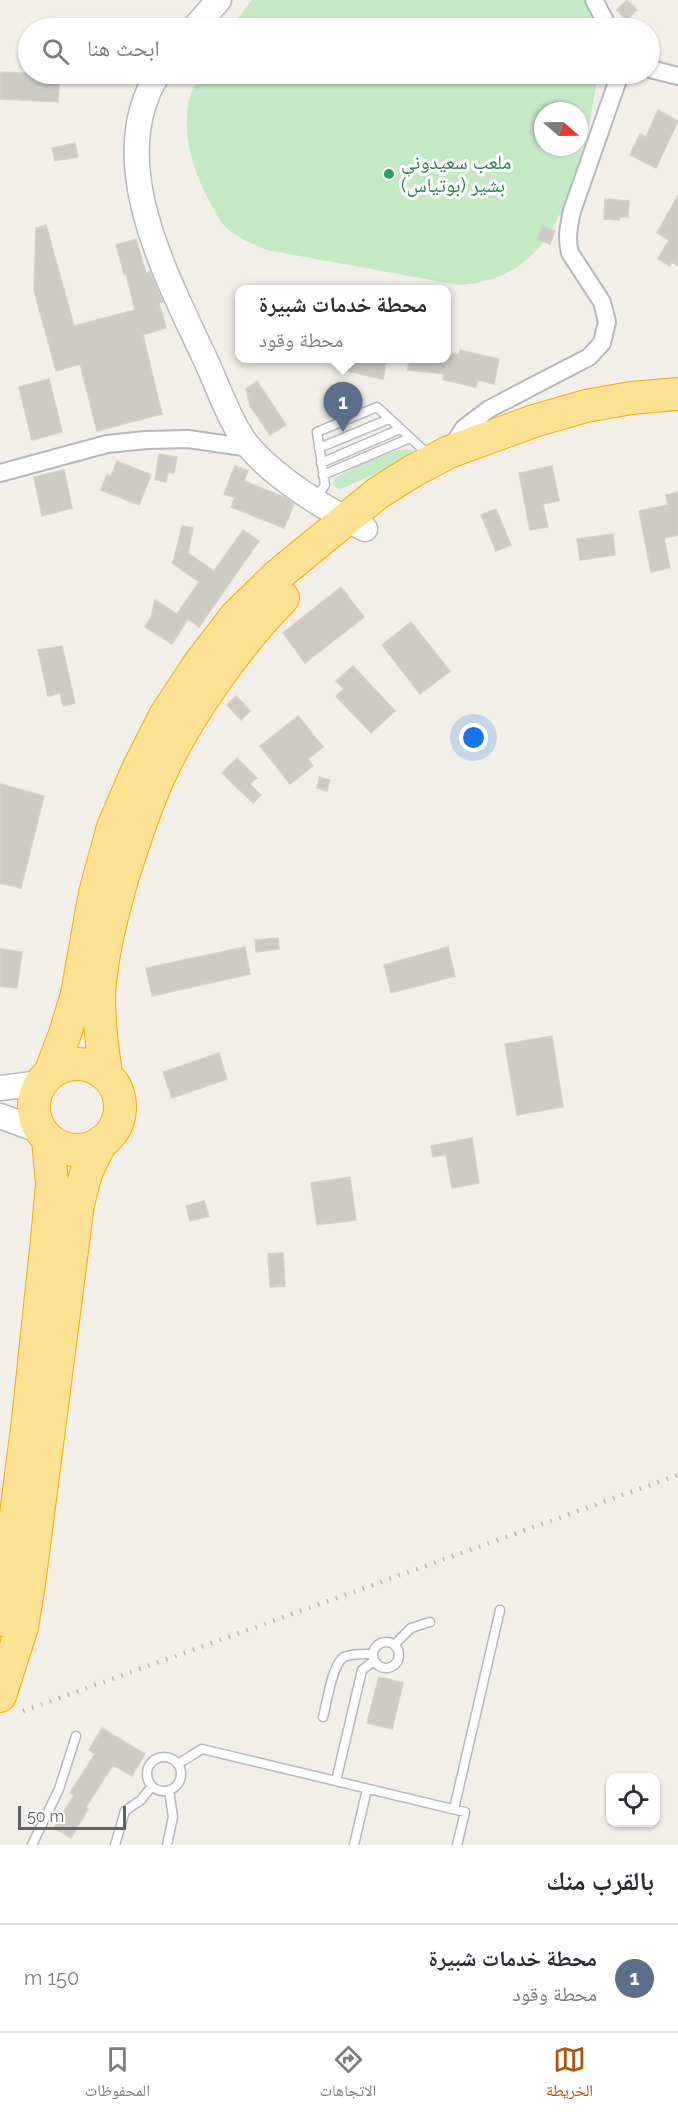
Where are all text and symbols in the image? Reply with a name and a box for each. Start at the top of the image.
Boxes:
search box [18,18,660,84]
icon: search [39,35,72,68]
text: ابحث هنا [87,35,160,61]
north arrow [534,102,588,156]
place label: ملعب سعيدوني بشير (بوتياس) [401,150,511,197]
marker: ملعب سعيدوني بشير (بوتياس) [382,167,396,181]
popup [235,285,451,363]
text: محطة خدمات شبيرة [259,291,427,317]
text: محطة وقود [259,328,343,352]
pin: 1 [324,382,362,432]
your location [459,723,488,752]
map controls [606,1773,660,1827]
button: locate [606,1773,660,1827]
scale bar [18,1803,126,1830]
text: 50 m [27,1807,64,1826]
text: بالقرب منك [546,1866,654,1896]
text: محطة خدمات شبيرة [429,1945,597,1971]
text: 150 m [24,1966,79,1990]
text: 1 [630,1966,639,1990]
text: محطة وقود [512,1982,597,2006]
tab: المحفوظات [85,2043,150,2106]
tab: الاتجاهات [320,2043,376,2106]
tab: الخريطة [546,2043,593,2106]

